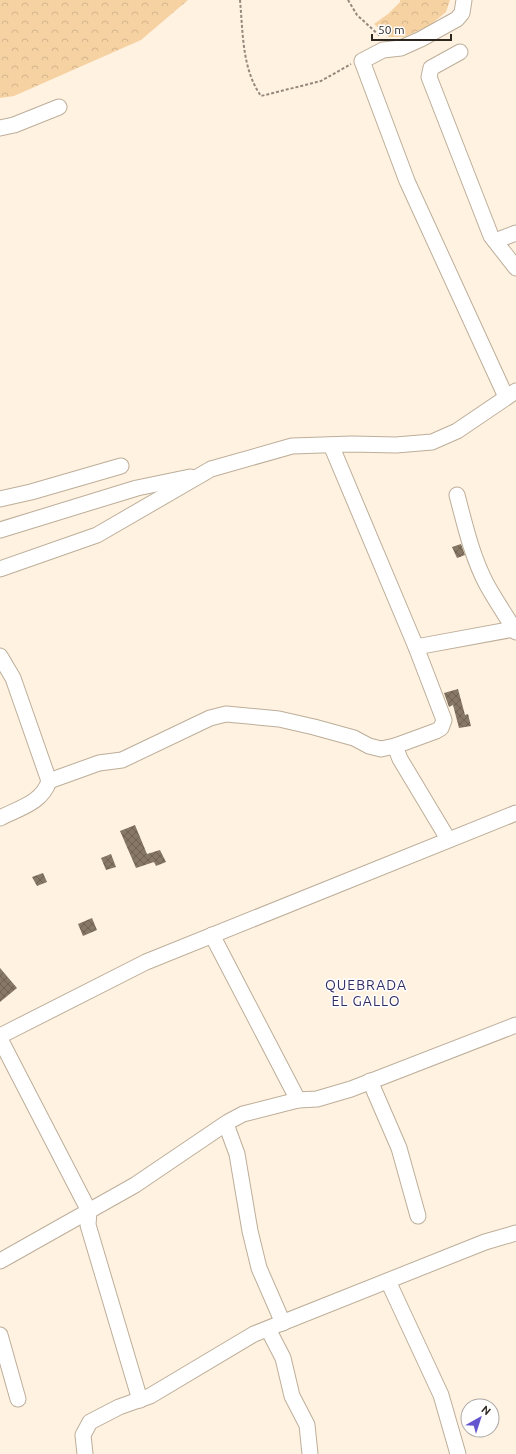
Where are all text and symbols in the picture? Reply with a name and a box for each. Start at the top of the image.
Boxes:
scale bar [372,16,451,42]
text: 50 m [378,23,405,36]
district label: QUEBRADA EL GALLO [325,977,407,1009]
north arrow [460,1398,500,1438]
text: N [479,1403,493,1417]

